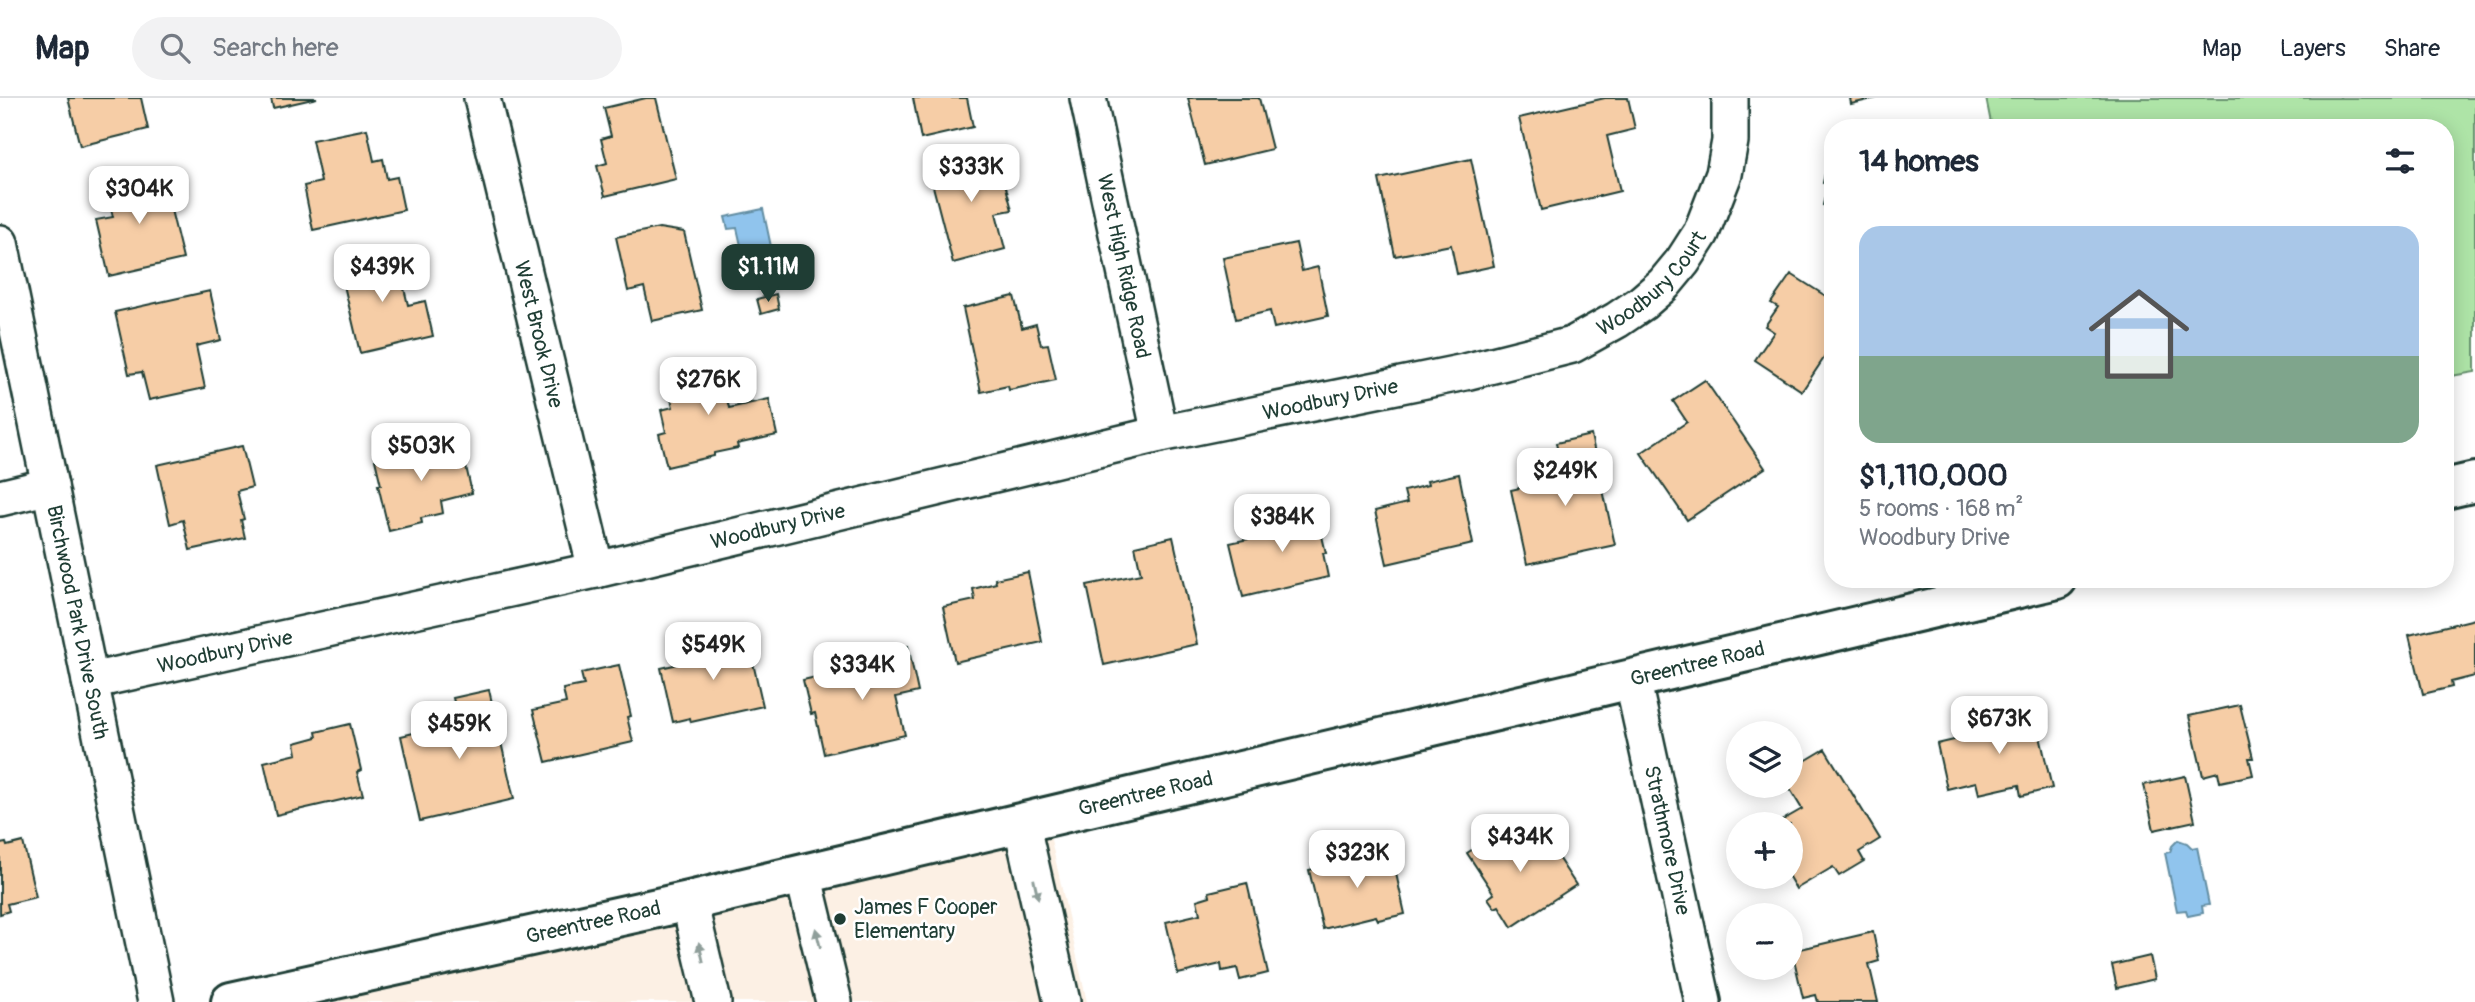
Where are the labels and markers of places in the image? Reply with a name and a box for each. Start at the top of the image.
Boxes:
pin: $333K [922,144,1020,204]
pin: $304K [90,166,188,226]
pin: $439K [333,244,431,304]
pin: $1.11M [711,244,825,304]
pin: $276K [659,358,757,417]
pin: $503K [372,424,470,483]
pin: $249K [1516,448,1614,508]
pin: $384K [1233,494,1331,554]
pin: $549K [664,622,762,682]
pin: $334K [813,642,911,702]
pin: $673K [1950,696,2048,756]
pin: $459K [410,702,508,761]
pin: $434K [1471,814,1569,874]
pin: $323K [1308,830,1406,890]
place label: James F Cooper Elementary [854,894,998,945]
marker: James F Cooper Elementary [832,911,848,927]

